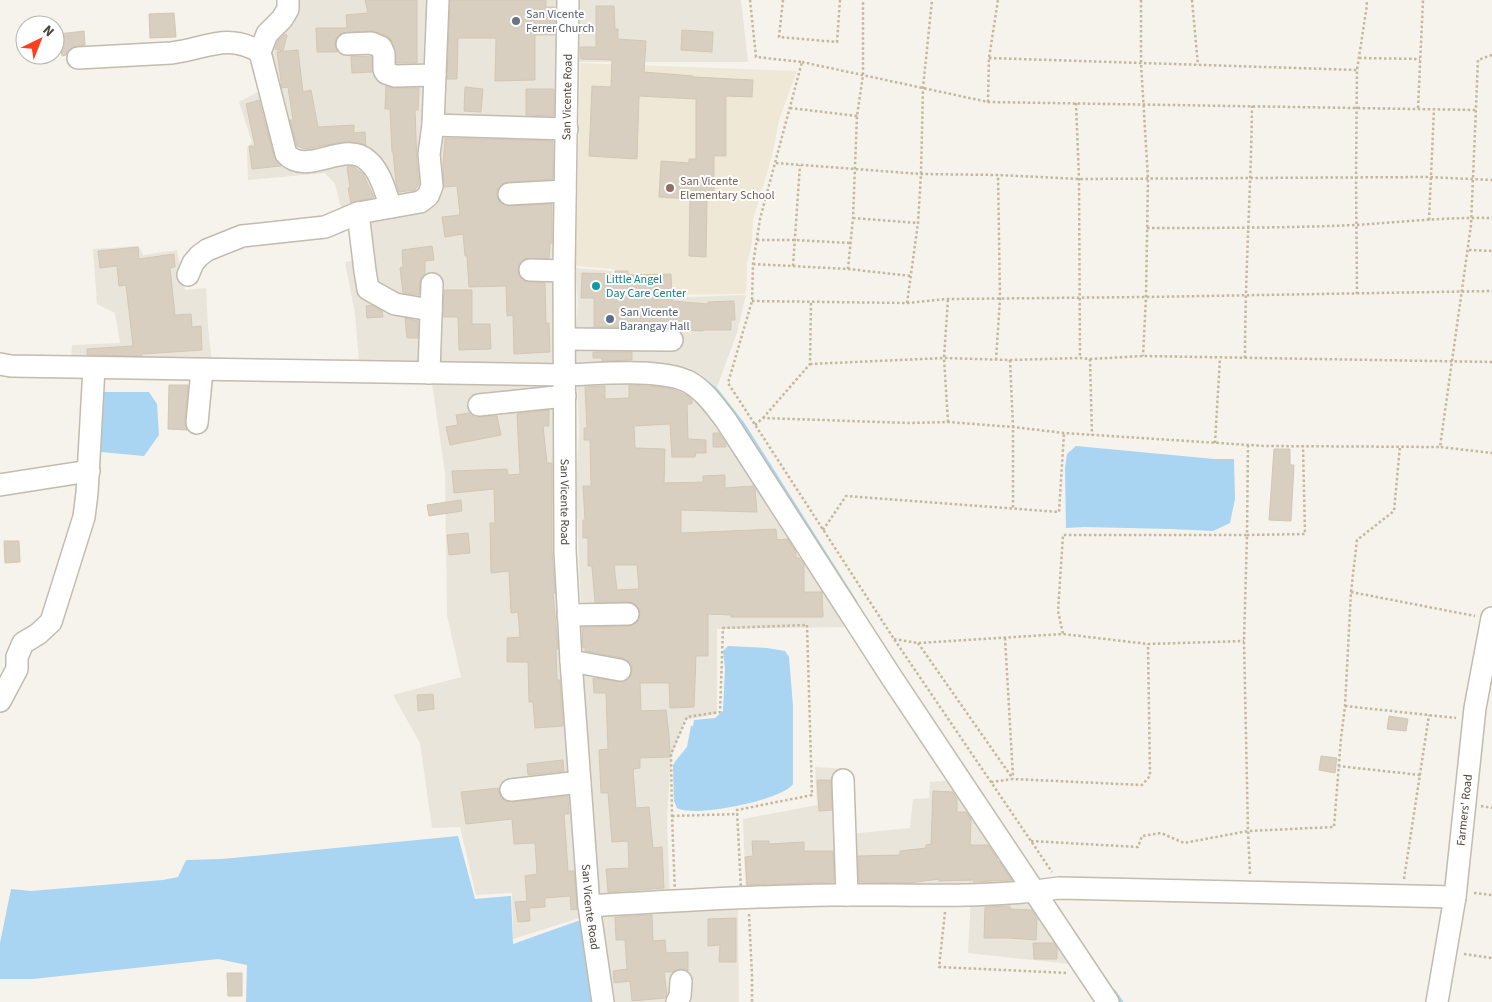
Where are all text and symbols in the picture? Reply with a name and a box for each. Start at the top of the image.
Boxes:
place label: San Vicente Ferrer Church [526,6,594,37]
north arrow [15,15,65,65]
marker: San Vicente Ferrer Church [510,15,522,27]
text: N [38,21,58,42]
street label: San Vicente Road [558,54,577,140]
place label: San Vicente Elementary School [680,173,775,204]
marker: San Vicente Elementary School [664,182,676,194]
place label: Little Angel Day Care Center [606,271,687,302]
marker: Little Angel Day Care Center [590,280,602,292]
place label: San Vicente Barangay Hall [620,304,690,335]
marker: San Vicente Barangay Hall [604,313,616,325]
street label: San Vicente Road [556,459,573,545]
street label: Farmers' Road [1452,773,1477,847]
street label: San Vicente Road [577,863,603,951]

